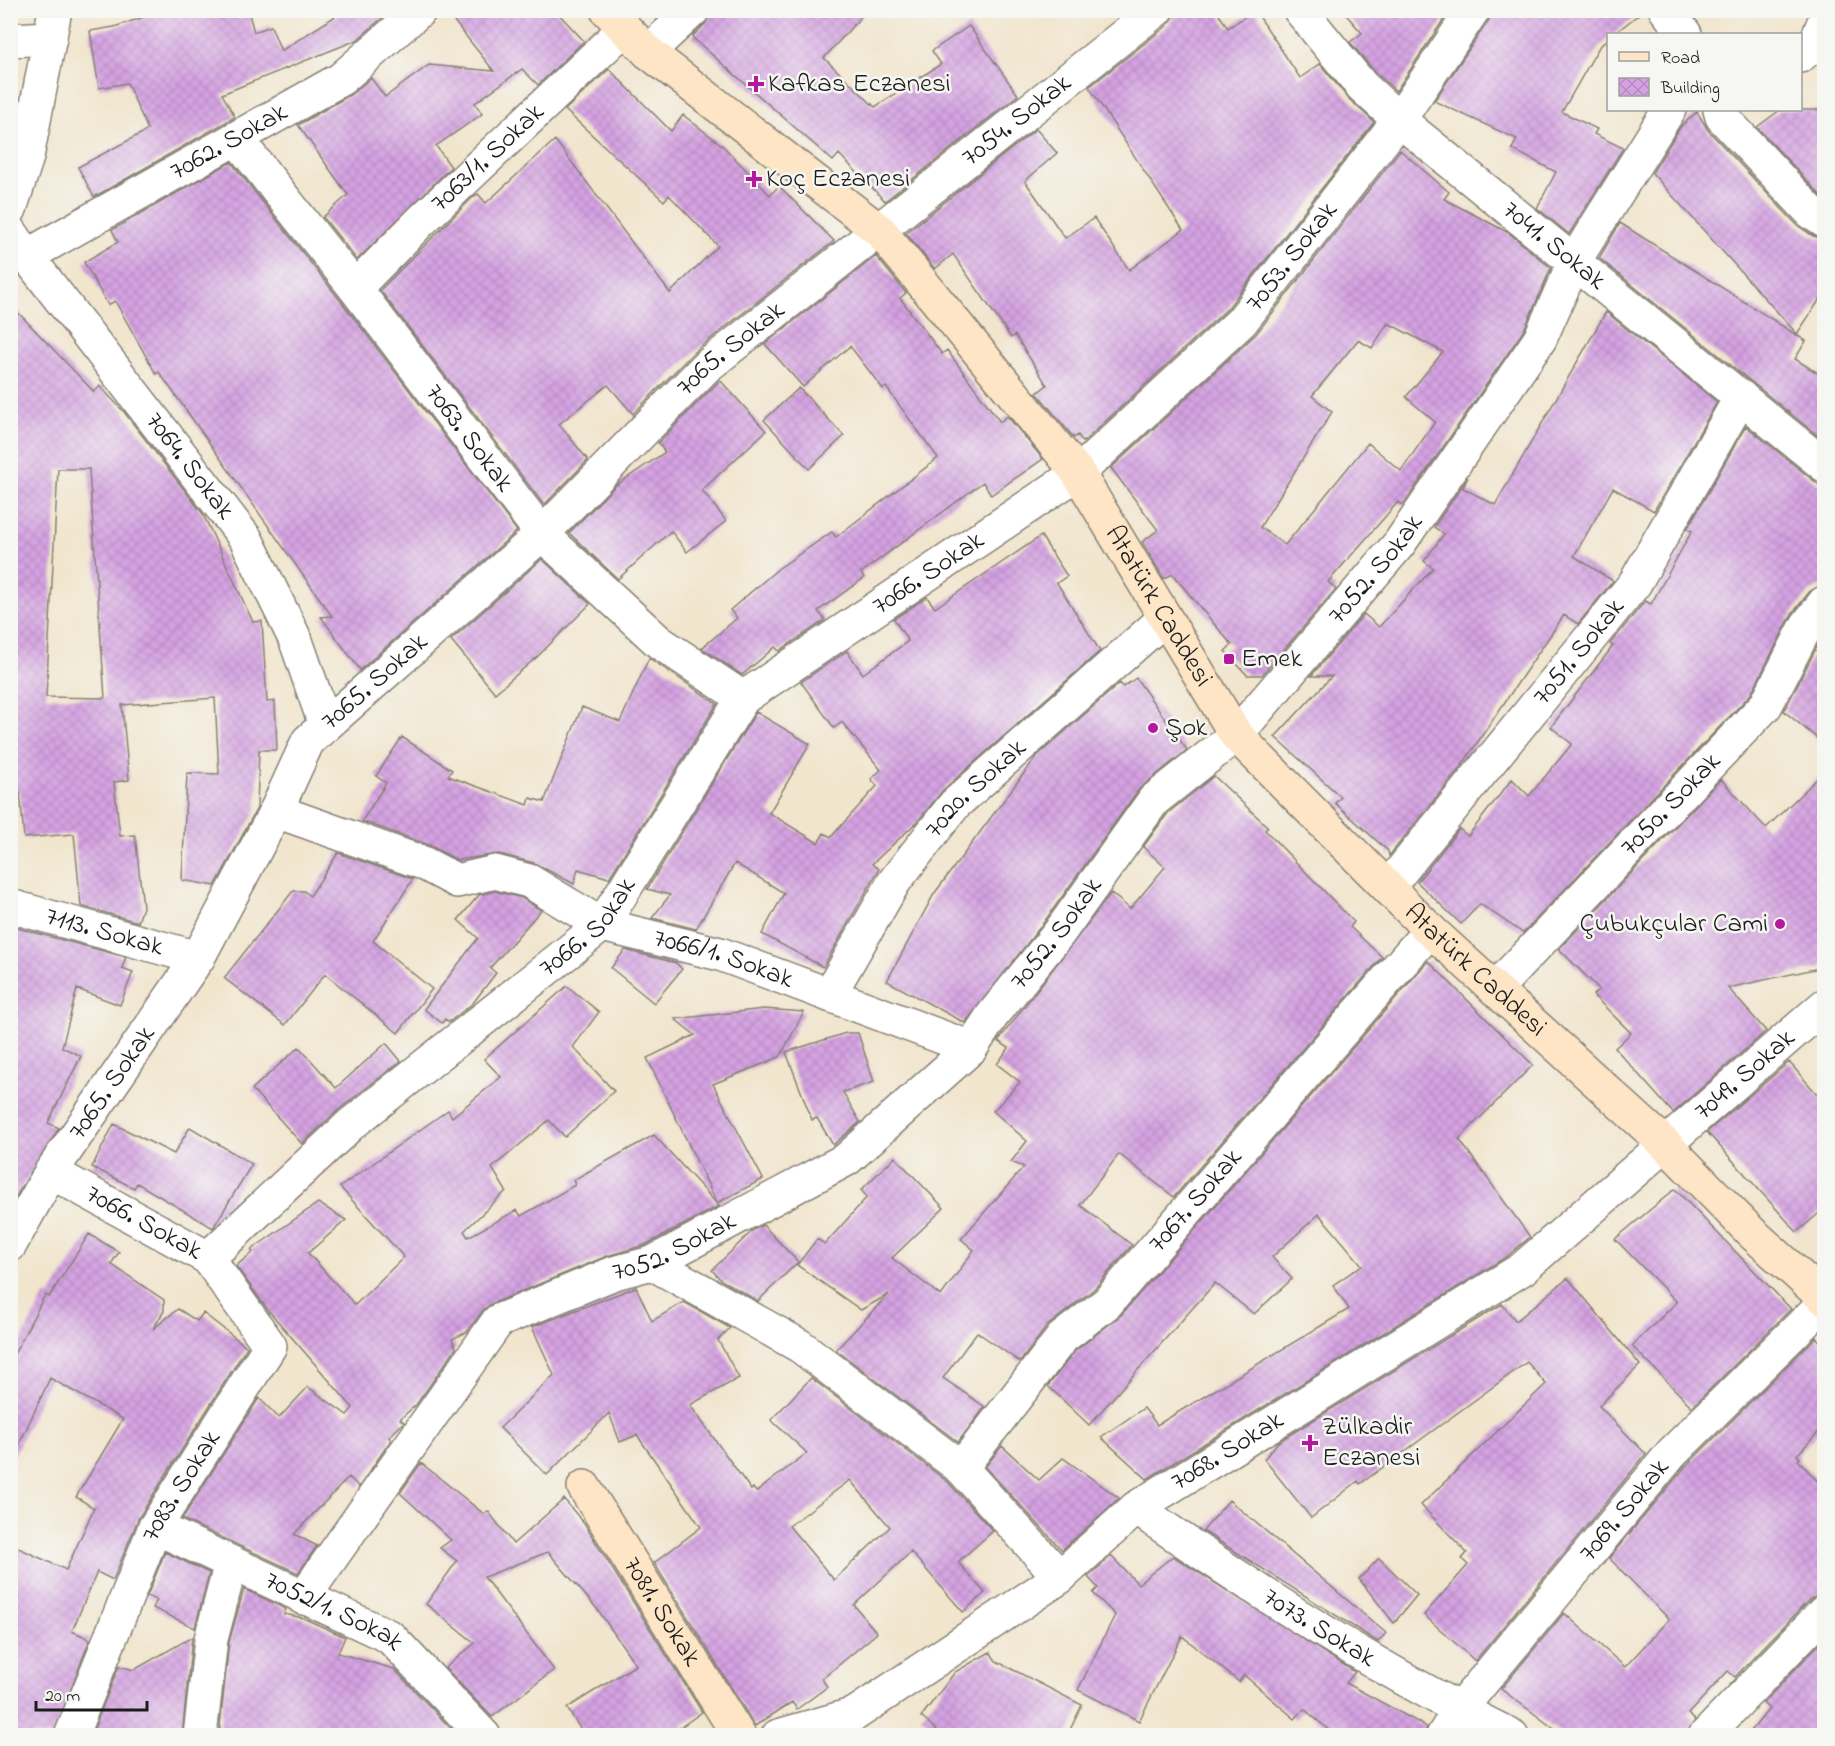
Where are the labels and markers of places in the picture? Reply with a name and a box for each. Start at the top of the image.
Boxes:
place label: Kafkas Eczanesi [768,65,951,104]
marker: Kafkas Eczanesi [749,77,763,91]
place label: Koç Eczanesi [766,160,910,199]
marker: Koç Eczanesi [747,172,761,186]
place label: Emek [1241,640,1302,679]
marker: Emek [1222,652,1236,666]
place label: Şok [1165,709,1208,748]
marker: Şok [1146,721,1160,735]
place label: Çubukçular Cami [1580,905,1768,944]
marker: Çubukçular Cami [1773,917,1787,931]
place label: Zülkadir Eczanesi [1322,1408,1420,1478]
marker: Zülkadir Eczanesi [1303,1436,1317,1450]

